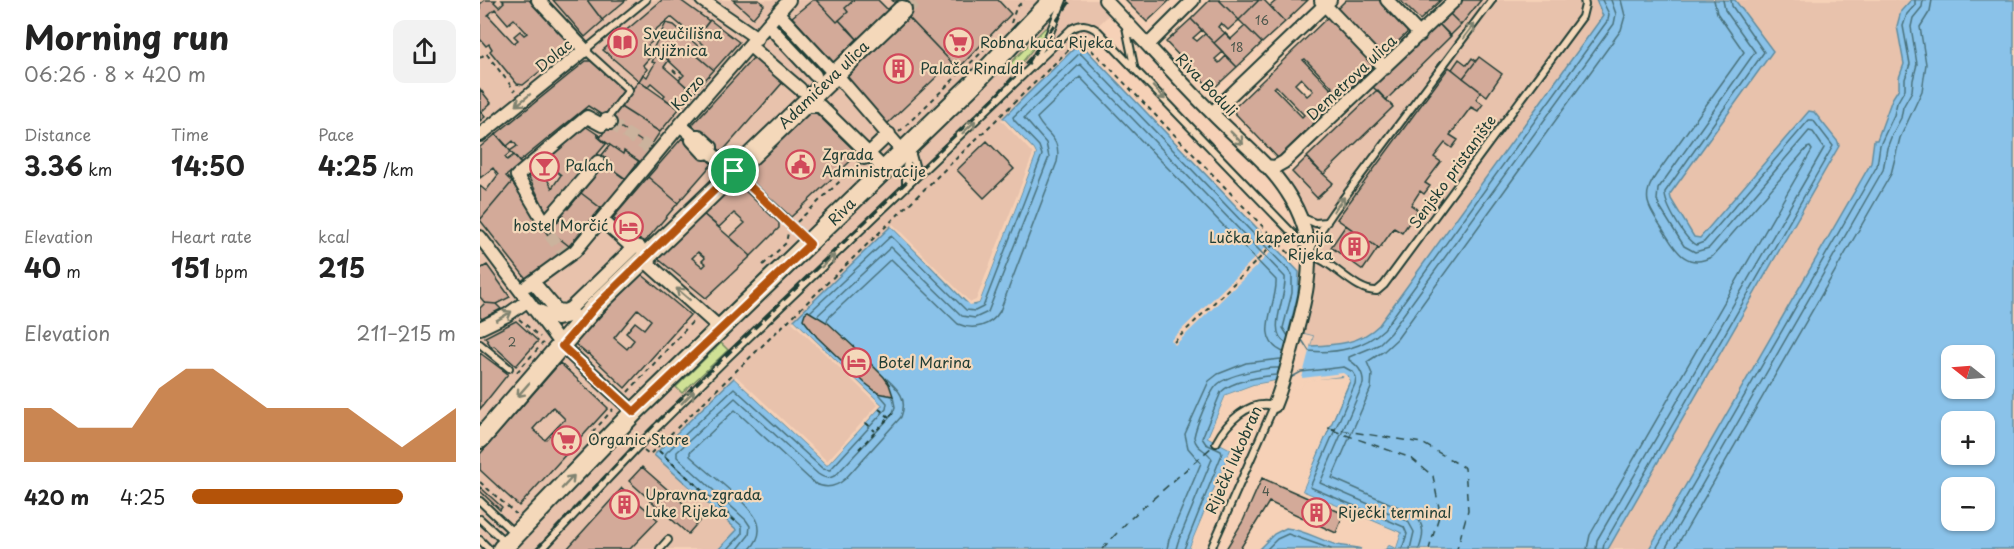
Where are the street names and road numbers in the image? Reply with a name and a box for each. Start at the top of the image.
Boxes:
street label: Demetrova ulica [1301,28,1402,125]
street label: Dolac [529,33,577,77]
street label: Adamićeva ulica [772,34,874,133]
street label: Riva Boduli [1171,47,1243,121]
street label: Korzo [665,69,709,115]
street label: Senjsko pristanište [1403,109,1501,233]
street label: Riva [822,191,861,230]
street label: Riječki lukobran [1198,402,1267,517]

